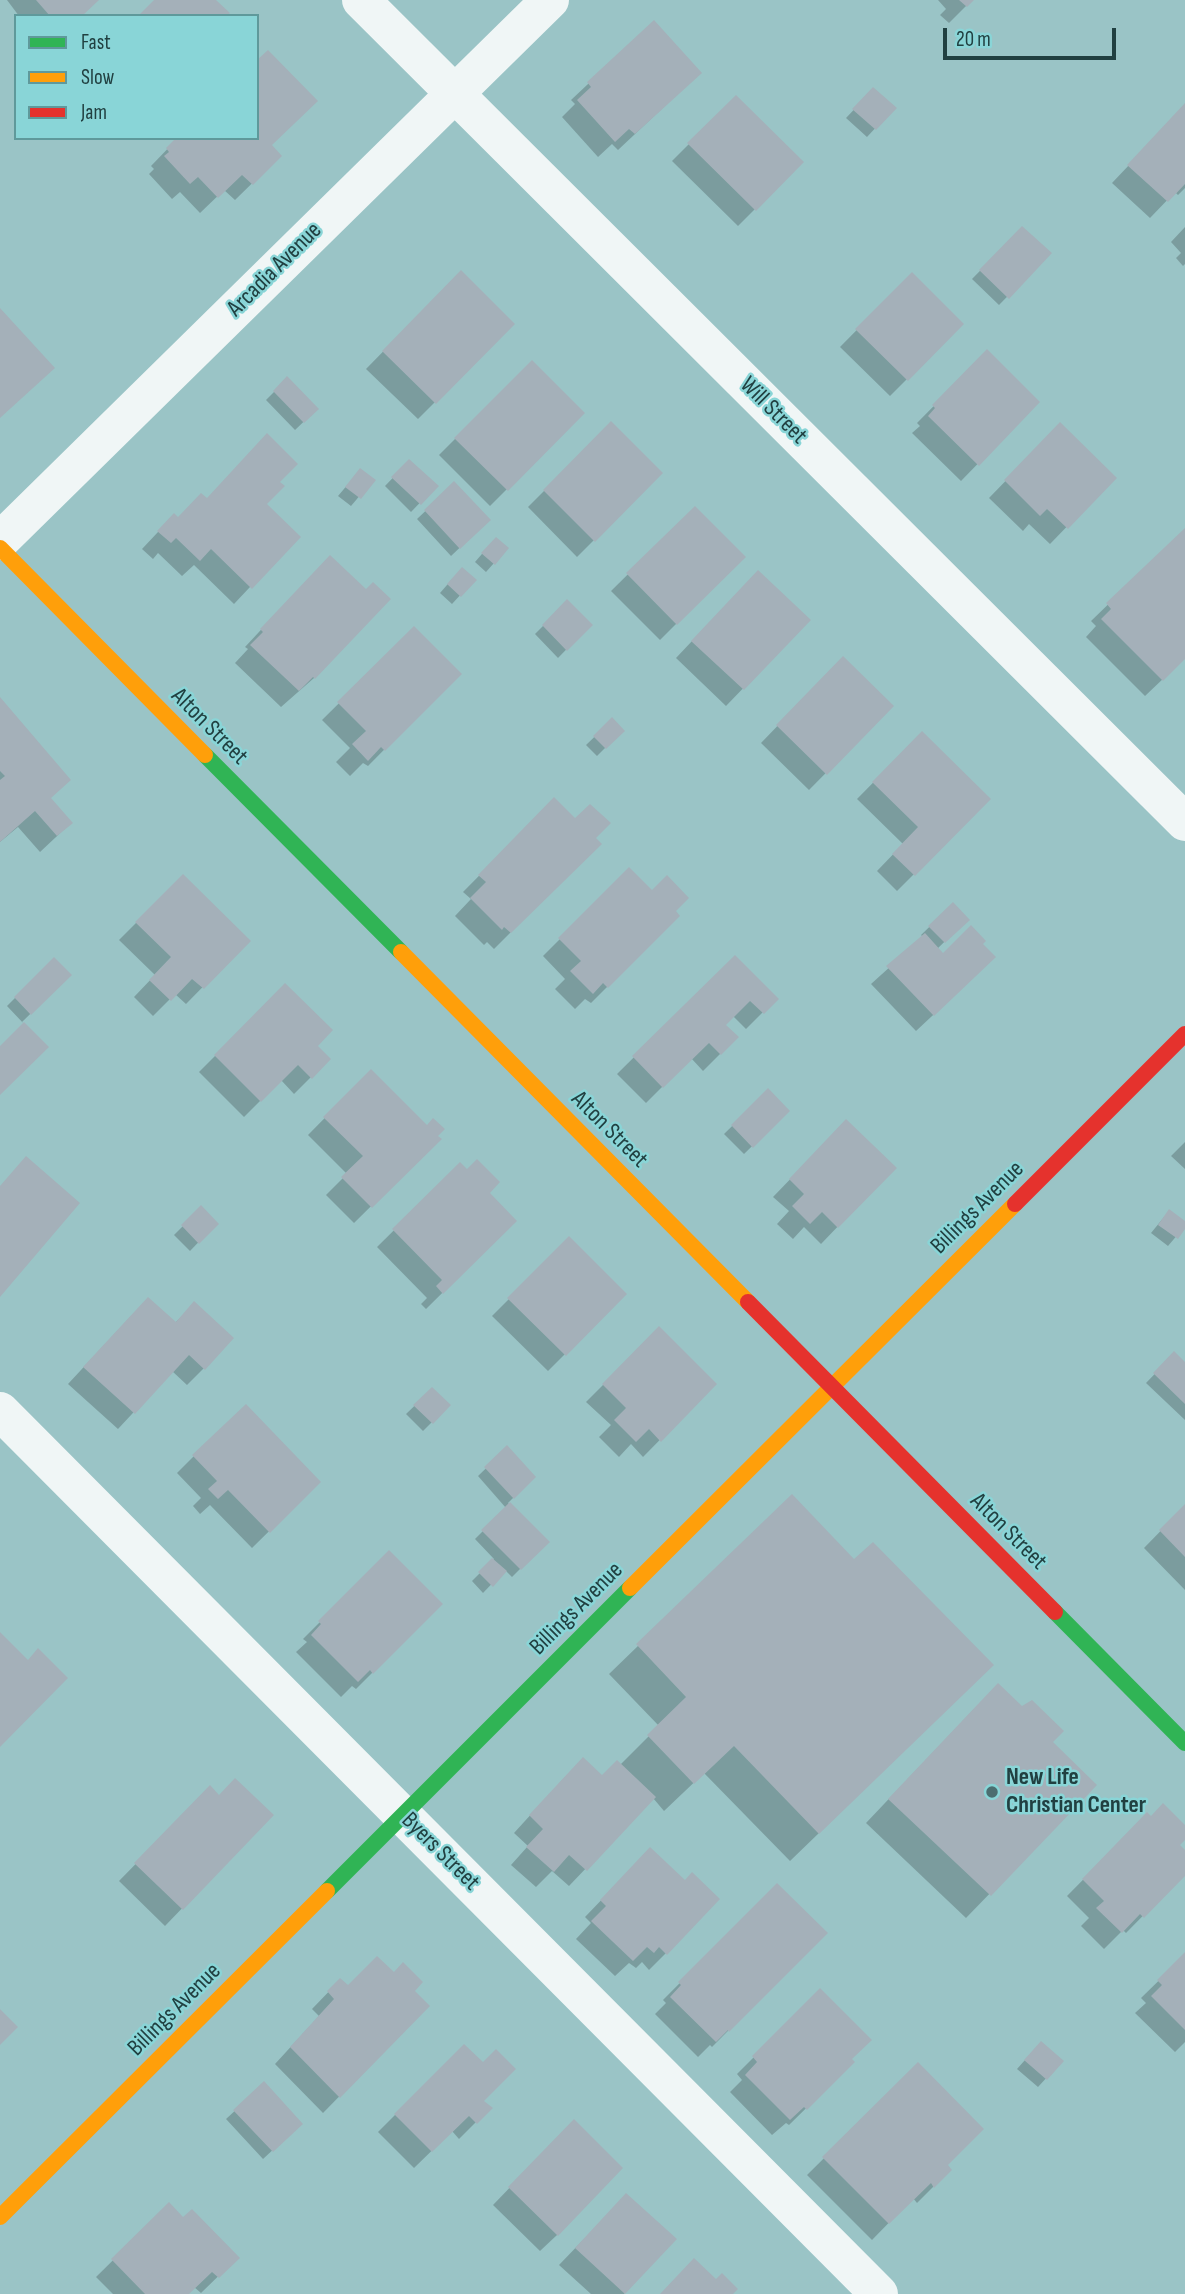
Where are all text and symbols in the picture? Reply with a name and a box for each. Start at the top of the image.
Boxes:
legend [14,14,259,140]
scale bar [947,14,1120,58]
text: 20 m [956,27,991,52]
text: Fast [81,30,111,55]
text: Slow [81,65,114,90]
text: Jam [81,100,107,125]
street label: Arcadia Avenue [222,217,328,323]
street label: Will Street [733,371,813,451]
street label: Alton Street [165,683,253,771]
street label: Alton Street [565,1086,653,1174]
street label: Billings Avenue [925,1155,1031,1261]
street label: Alton Street [964,1488,1052,1576]
street label: Billings Avenue [524,1556,630,1662]
place label: New Life Christian Center [1006,1764,1146,1820]
marker: New Life Christian Center [984,1784,1000,1800]
street label: Byers Street [395,1807,485,1897]
street label: Billings Avenue [122,1957,228,2063]

